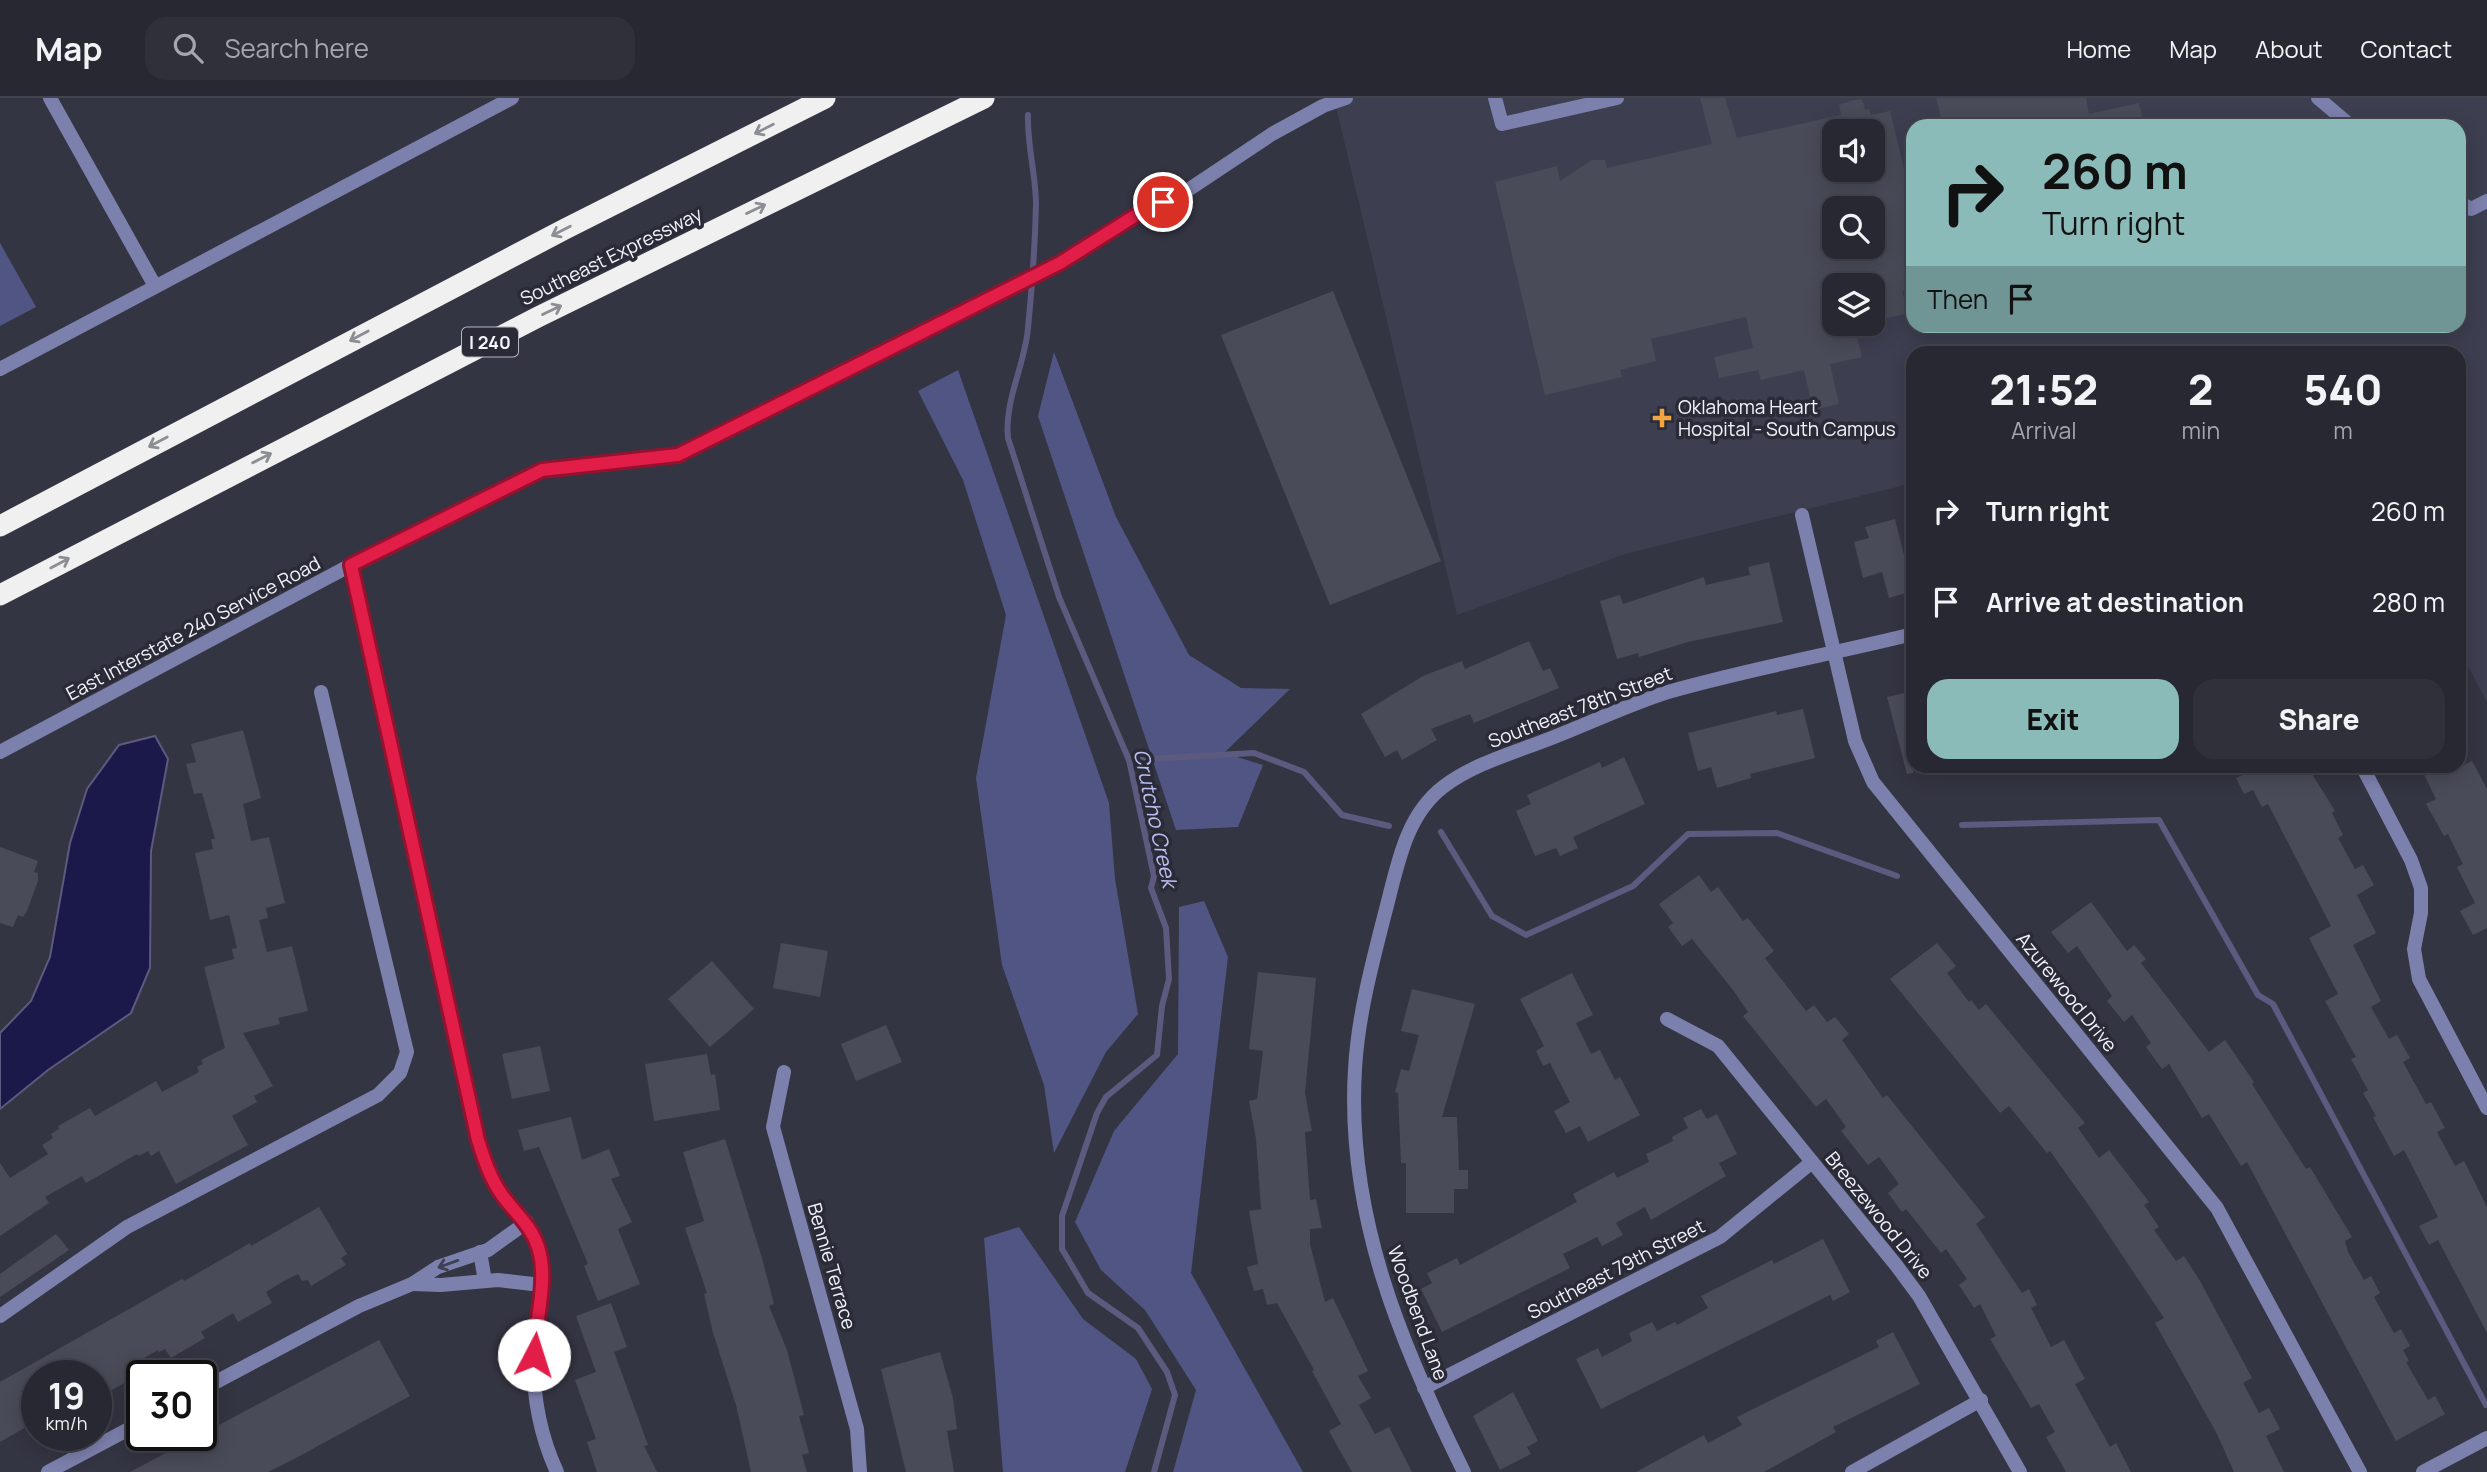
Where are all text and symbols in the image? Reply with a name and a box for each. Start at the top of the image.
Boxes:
search box [145,17,635,80]
text: Map [35,26,103,71]
icon: search [169,29,207,67]
text: Search here [225,30,369,66]
text: Home [2066,32,2131,65]
text: Map [2169,32,2217,65]
text: About [2255,32,2323,65]
text: Contact [2361,32,2452,65]
map controls [1822,119,1885,336]
button: sound [1822,119,1885,182]
one-way arrow [754,122,775,136]
text: 260 m [2042,137,2188,204]
icon: right [1927,147,2018,238]
pin [1133,172,1193,232]
icon: arrive [1144,183,1182,221]
button: search [1822,196,1885,259]
street label: Southeast Expressway [516,201,706,311]
text: Turn right [2042,201,2185,245]
one-way arrow [745,202,766,216]
one-way arrow [551,224,572,238]
button: layers [1822,273,1885,336]
icon: arrive [2002,280,2040,318]
text: Then [1927,281,1988,317]
one-way arrow [541,303,562,316]
road number: I 240 [462,328,518,356]
one-way arrow [349,329,370,343]
text: 21:52 [1990,360,2098,418]
text: 2 [2188,360,2213,418]
text: 540 [2304,360,2382,418]
place label: Oklahoma Heart Hospital - South Campus [1678,394,1896,442]
marker: Oklahoma Heart Hospital - South Campus [1652,408,1672,428]
text: Arrival [2011,414,2077,446]
text: min [2182,414,2220,446]
text: m [2333,414,2353,446]
one-way arrow [148,436,169,449]
one-way arrow [251,450,272,464]
icon: right [1927,492,1965,530]
text: Turn right [1986,493,2110,529]
text: 260 m [2371,493,2445,529]
street label: East Interstate 240 Service Road [61,550,325,706]
one-way arrow [50,556,70,570]
icon: arrive [1927,583,1965,621]
text: Arrive at destination [1986,584,2244,620]
text: 280 m [2372,584,2445,620]
street label: Southeast 78th Street [1484,660,1676,754]
button: Exit [1927,679,2179,759]
button: Share [2193,679,2445,759]
water label: Crutcho Creek [1128,746,1185,892]
street label: Azurewood Drive [2011,927,2123,1057]
street label: Breezewood Drive [1820,1146,1938,1284]
street label: Bennie Terrace [802,1200,862,1332]
street label: Southeast 79th Street [1523,1213,1709,1325]
street label: Woodbend Lane [1382,1242,1454,1384]
one-way arrow [437,1259,459,1271]
position arrow [497,1318,571,1392]
speed limit sign: 30 [126,1360,217,1451]
text: 19 [48,1372,85,1420]
text: km/h [46,1411,87,1435]

